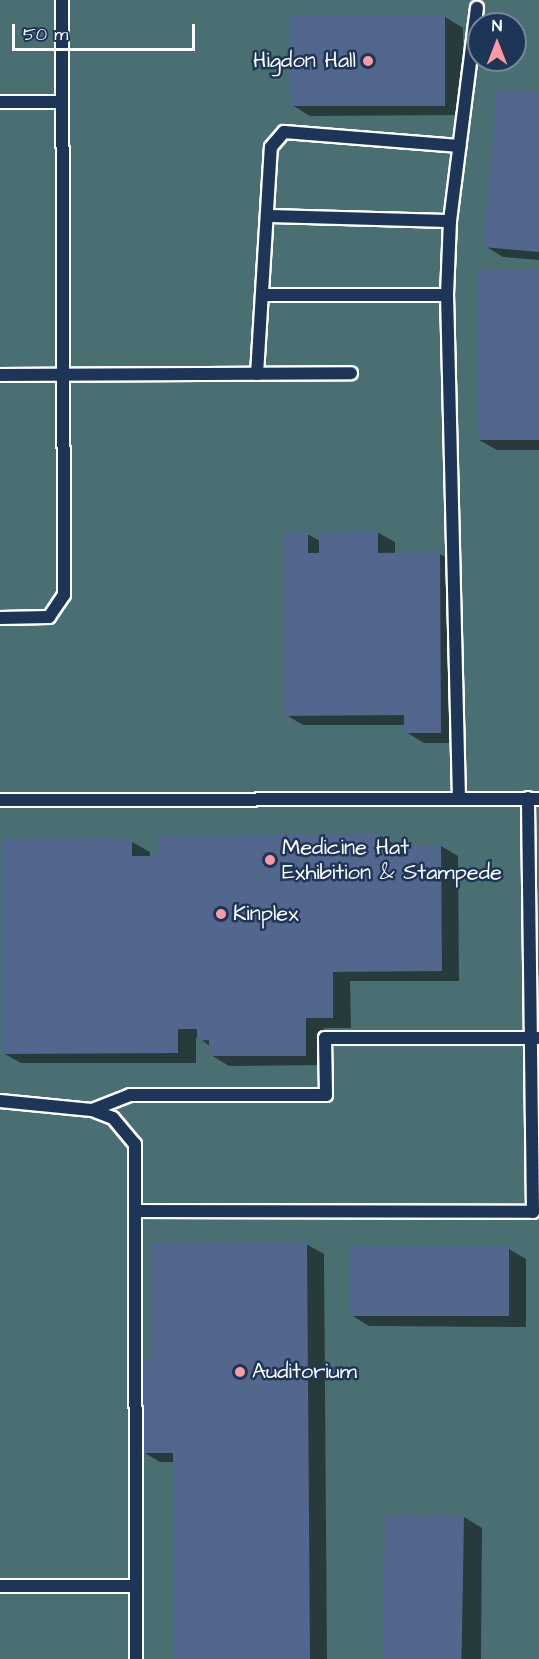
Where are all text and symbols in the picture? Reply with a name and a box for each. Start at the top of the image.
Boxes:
scale bar [15,12,198,50]
north arrow [467,12,527,72]
text: N [492,15,502,37]
text: 50 m [23,22,68,47]
place label: Higdon Hall [253,48,356,74]
marker: Higdon Hall [361,54,375,68]
place label: Medicine Hat Exhibition & Stampede [282,834,502,885]
marker: Medicine Hat Exhibition & Stampede [263,853,277,867]
place label: Kinplex [233,901,299,927]
marker: Kinplex [214,907,228,921]
place label: Auditorium [252,1359,357,1385]
marker: Auditorium [233,1365,247,1379]

